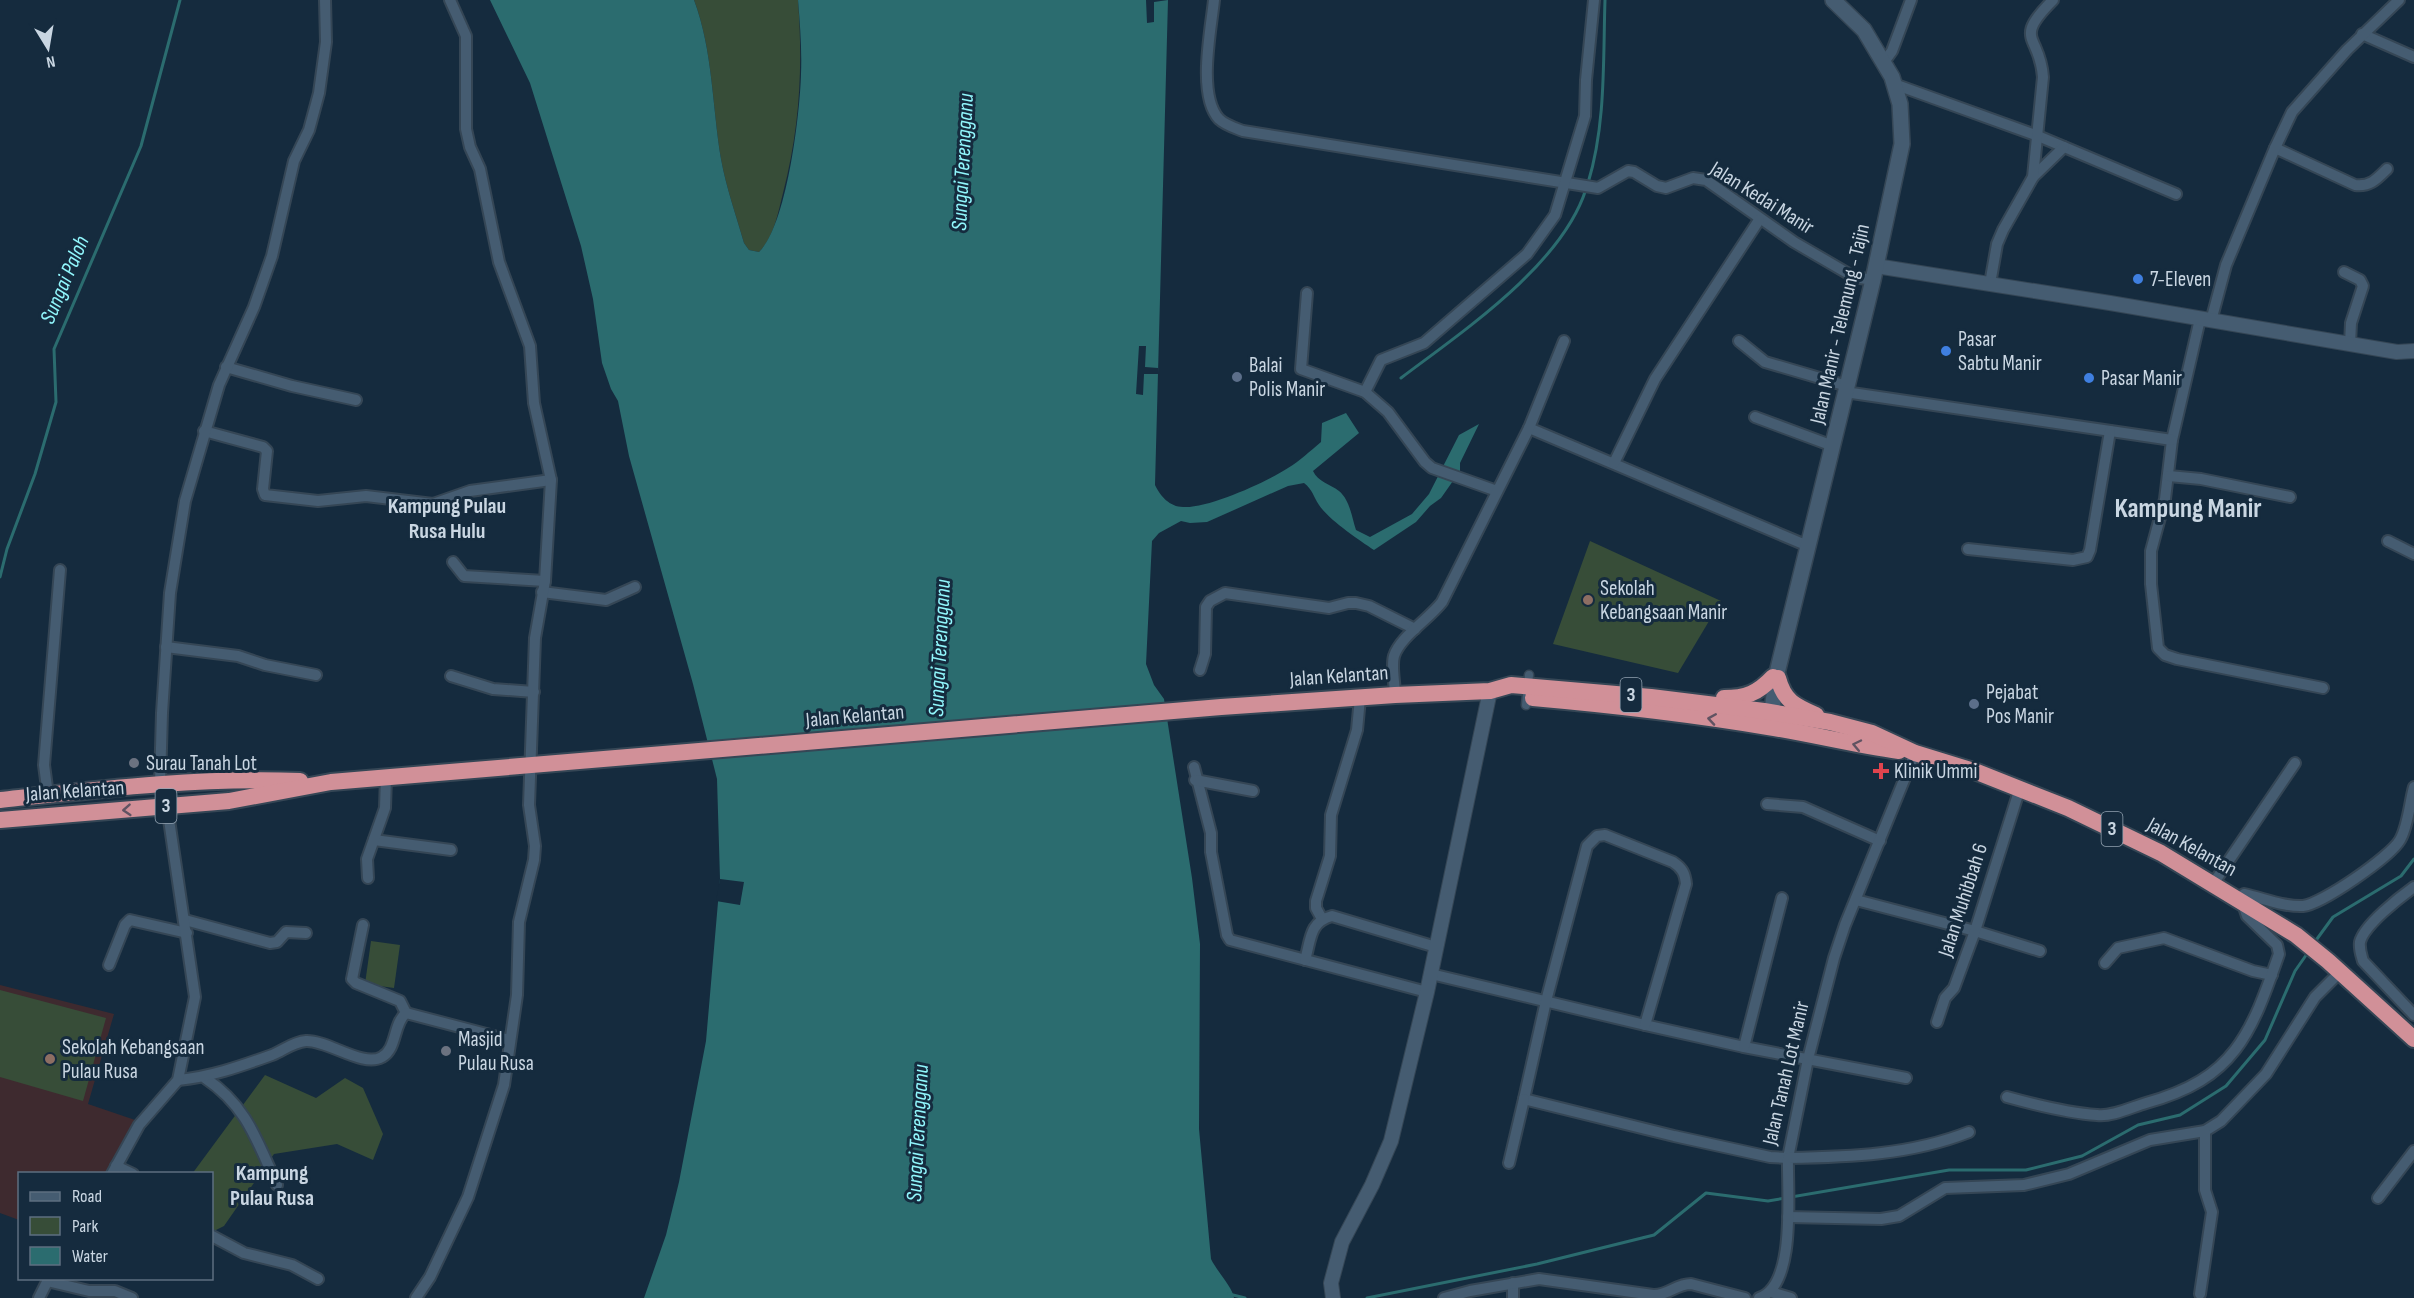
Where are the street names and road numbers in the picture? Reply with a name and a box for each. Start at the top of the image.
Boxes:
street label: Jalan Kedai Manir [1705,156,1819,240]
street label: Jalan Manir - Telemung - Tajin [1805,222,1875,427]
street label: Jalan Kelantan [1288,660,1389,692]
road number: 3 [1620,678,1642,712]
street label: Jalan Kelantan [804,699,905,733]
street label: Jalan Kelantan [24,775,125,807]
road number: 3 [156,789,176,823]
road number: 3 [2102,812,2122,846]
street label: Jalan Kelantan [2142,812,2241,882]
street label: Jalan Muhibbah 6 [1933,840,1993,961]
street label: Jalan Tanah Lot Manir [1757,999,1815,1148]

